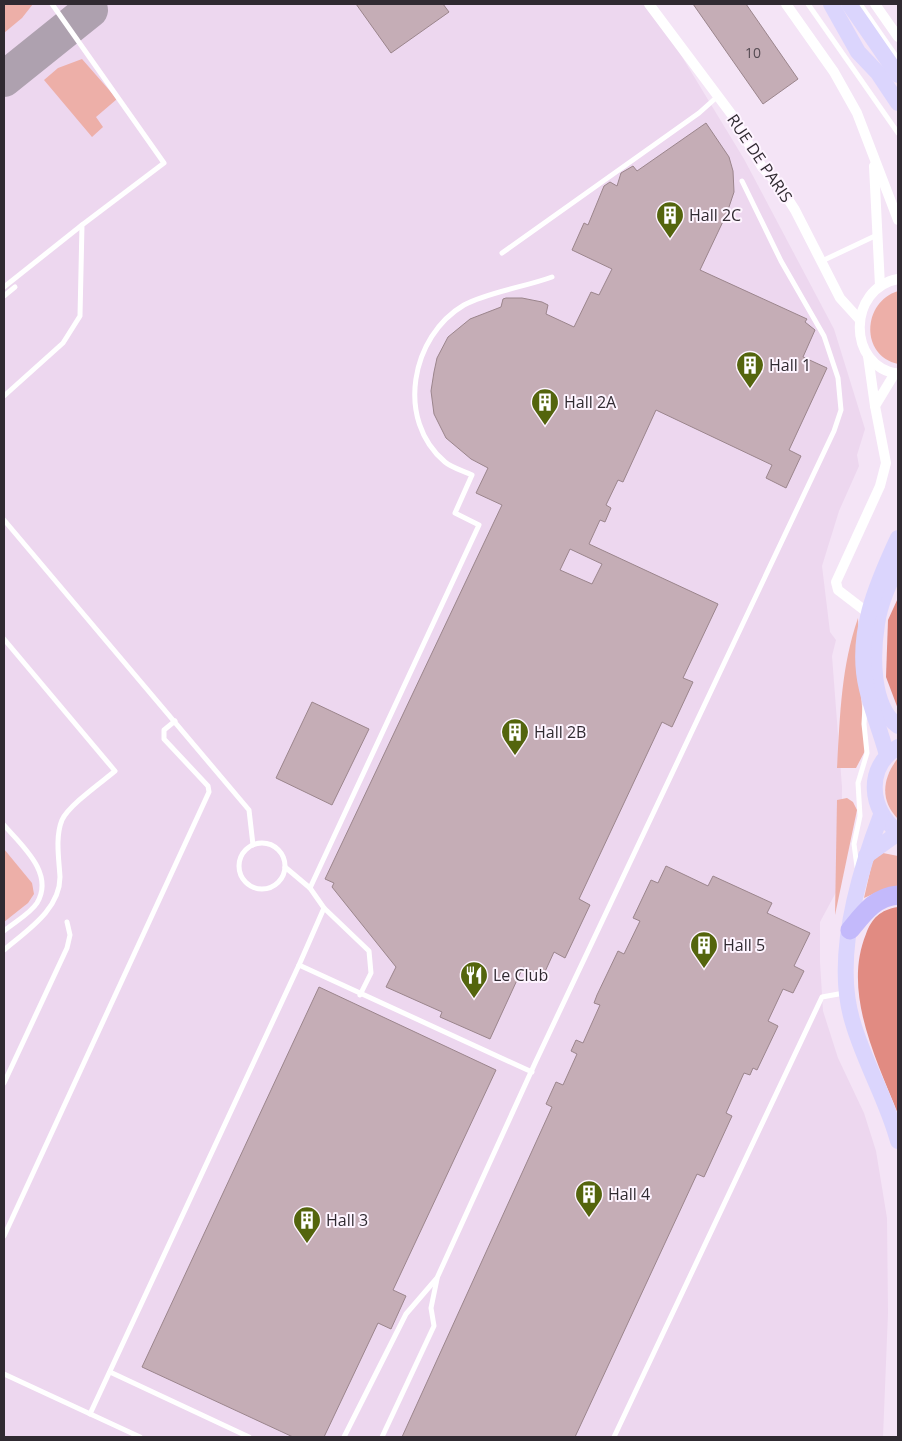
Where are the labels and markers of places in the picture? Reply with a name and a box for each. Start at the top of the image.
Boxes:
building icon: Hall 2C [655,200,685,239]
place label: Hall 2C [689,204,741,226]
building icon: Hall 1 [735,350,765,389]
place label: Hall 1 [769,354,811,376]
building icon: Hall 2A [530,387,560,426]
place label: Hall 2A [564,391,617,413]
building icon: Hall 2B [500,717,530,756]
place label: Hall 2B [534,721,586,743]
building icon: Hall 5 [689,930,719,969]
place label: Hall 5 [723,934,765,956]
restaurant icon: Le Club [459,960,489,999]
place label: Le Club [493,964,548,986]
building icon: Hall 4 [574,1179,604,1218]
place label: Hall 4 [608,1183,650,1205]
building icon: Hall 3 [292,1205,322,1244]
place label: Hall 3 [326,1209,368,1231]

